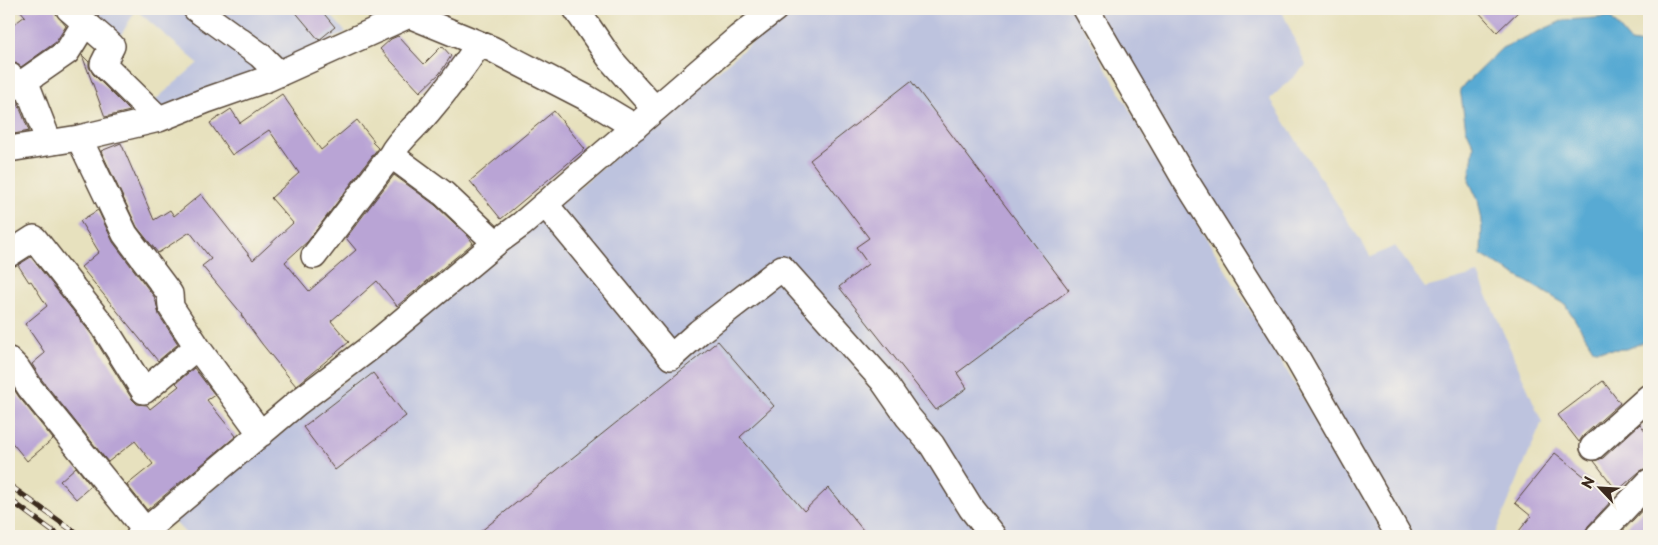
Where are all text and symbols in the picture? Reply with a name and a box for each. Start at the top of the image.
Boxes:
north arrow [1576,462,1626,512]
text: N [1576,473,1600,492]

